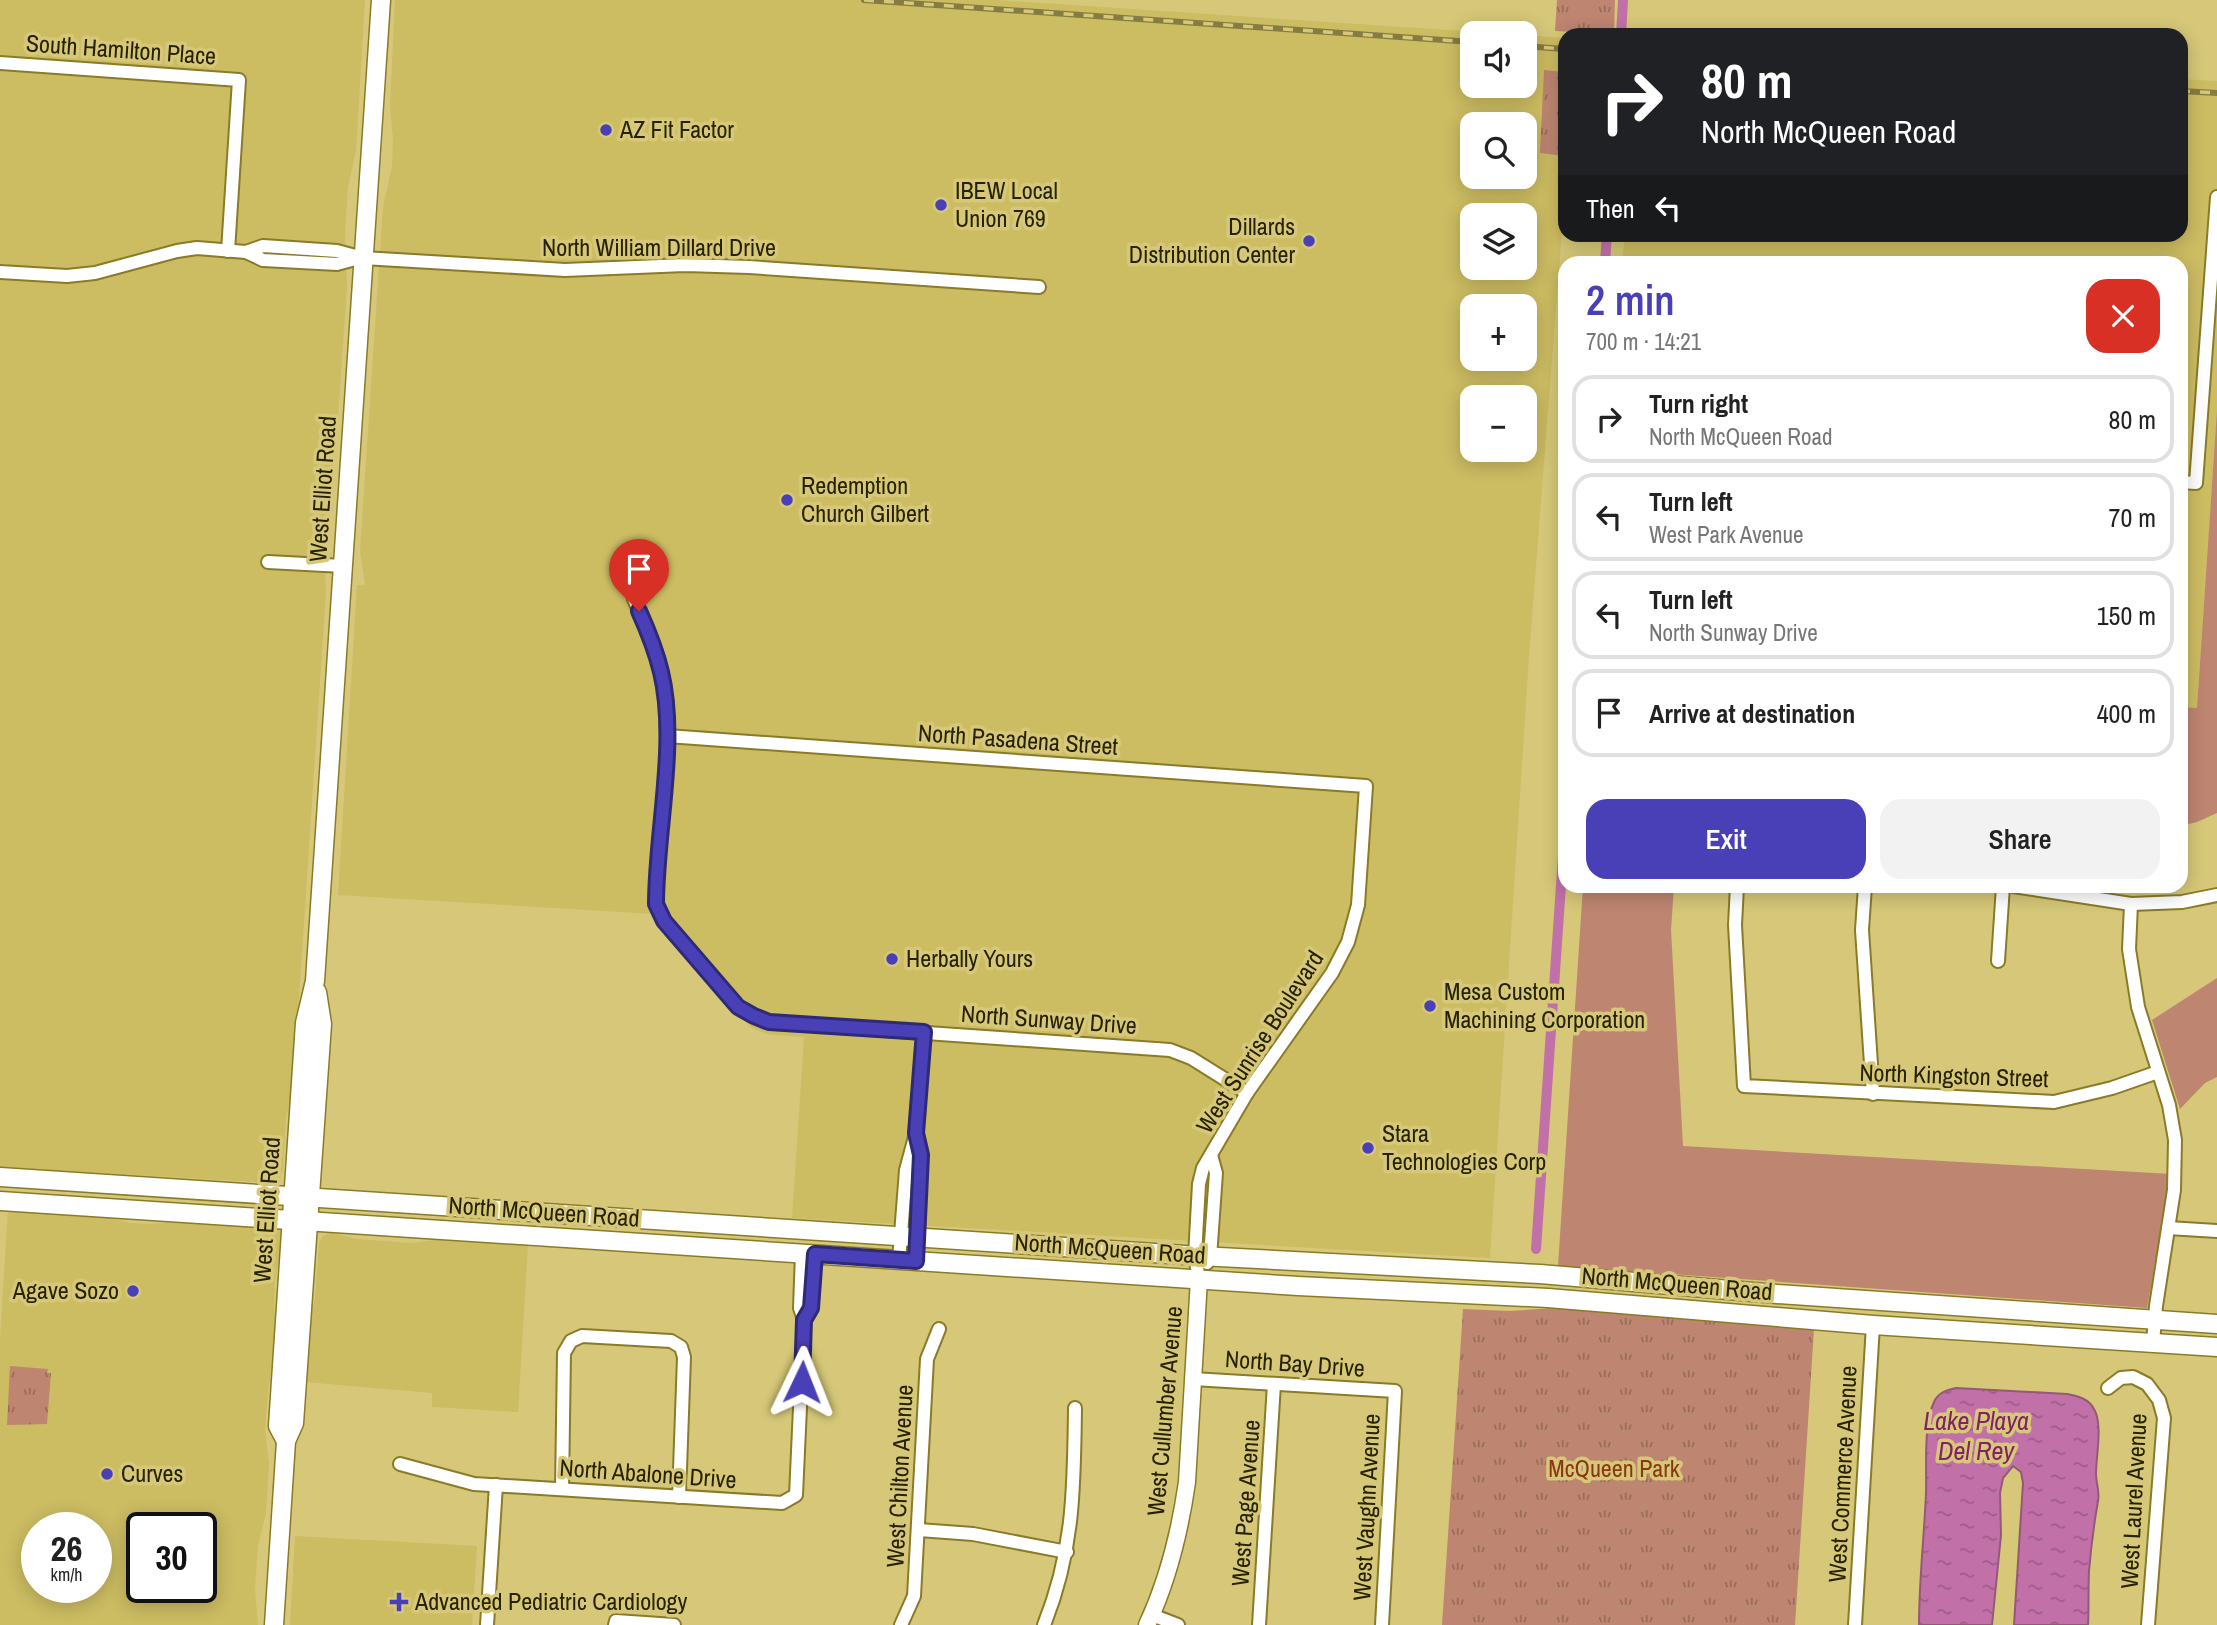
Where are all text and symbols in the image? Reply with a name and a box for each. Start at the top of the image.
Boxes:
map controls [1460,21,1537,462]
button: sound [1460,21,1537,98]
street label: South Hamilton Place [25,26,217,72]
text: 80 m [1701,47,1793,113]
icon: right [1586,56,1677,147]
text: North McQueen Road [1701,110,1956,153]
button: search [1460,112,1537,189]
place label: AZ Fit Factor [619,113,734,145]
marker: AZ Fit Factor [598,122,614,138]
place label: IBEW Local Union 769 [955,174,1058,234]
icon: left [1649,189,1687,227]
text: Then [1586,191,1635,226]
marker: IBEW Local Union 769 [933,197,949,213]
button: layers [1460,203,1537,280]
place label: Dillards Distribution Center [1129,210,1295,270]
street label: North William Dillard Drive [542,231,776,263]
marker: Dillards Distribution Center [1301,233,1317,249]
text: 2 min [1586,272,1675,328]
button: close [2086,279,2160,353]
button: + [1460,294,1537,371]
text: 700 m · 14:21 [1586,326,1701,357]
button: − [1460,385,1537,462]
text: Turn right [1649,386,1748,421]
icon: right [1590,400,1628,438]
text: 80 m [2109,402,2156,437]
street label: West Elliot Road [301,415,343,563]
text: North McQueen Road [1649,421,1832,452]
place label: Redemption Church Gilbert [801,469,929,529]
text: Turn left [1649,484,1733,519]
marker: Redemption Church Gilbert [779,492,795,508]
icon: left [1590,498,1628,536]
text: 70 m [2109,500,2156,535]
text: West Park Avenue [1649,519,1804,550]
pin [609,539,669,611]
icon: arrive [620,550,658,588]
text: Turn left [1649,582,1733,617]
icon: left [1590,596,1628,634]
text: 150 m [2097,598,2156,633]
text: North Sunway Drive [1649,617,1818,648]
icon: arrive [1590,694,1628,732]
text: Arrive at destination [1649,696,1855,731]
text: 400 m [2097,696,2156,731]
street label: North Pasadena Street [917,716,1120,762]
button: Exit [1586,799,1866,879]
button: Share [1880,799,2160,879]
place label: Herbally Yours [906,942,1033,974]
street label: West Sunrise Boulevard [1188,944,1330,1139]
marker: Herbally Yours [884,951,900,967]
place label: Mesa Custom Machining Corporation [1444,975,1645,1035]
street label: North Sunway Drive [960,997,1138,1041]
marker: Mesa Custom Machining Corporation [1422,998,1438,1014]
street label: North Kingston Street [1859,1056,2050,1094]
place label: Stara Technologies Corp [1382,1117,1546,1177]
street label: West Elliot Road [245,1136,287,1284]
marker: Stara Technologies Corp [1360,1140,1376,1156]
street label: North McQueen Road [447,1188,641,1234]
street label: North McQueen Road [1013,1225,1207,1271]
street label: North McQueen Road [1580,1259,1774,1307]
place label: Agave Sozo [12,1274,119,1306]
marker: Agave Sozo [125,1283,141,1299]
street label: West Cullumber Avenue [1139,1305,1189,1517]
street label: North Bay Drive [1224,1342,1366,1384]
position arrow [765,1345,839,1419]
street label: West Commerce Avenue [1820,1365,1864,1583]
street label: West Chilton Avenue [878,1384,920,1568]
water label: Lake Playa Del Rey [1923,1403,2029,1468]
street label: West Laurel Avenue [2112,1412,2154,1589]
street label: West Vaughn Avenue [1345,1413,1387,1601]
street label: West Page Avenue [1223,1419,1267,1587]
street label: North Abalone Drive [559,1451,738,1495]
park label: McQueen Park [1548,1452,1680,1484]
place label: Curves [121,1457,183,1489]
marker: Curves [99,1466,115,1482]
speed limit sign: 30 [126,1512,217,1603]
text: 26 [51,1525,82,1572]
text: km/h [51,1562,83,1587]
place label: Advanced Pediatric Cardiology [414,1585,688,1617]
marker: Advanced Pediatric Cardiology [389,1592,409,1612]

